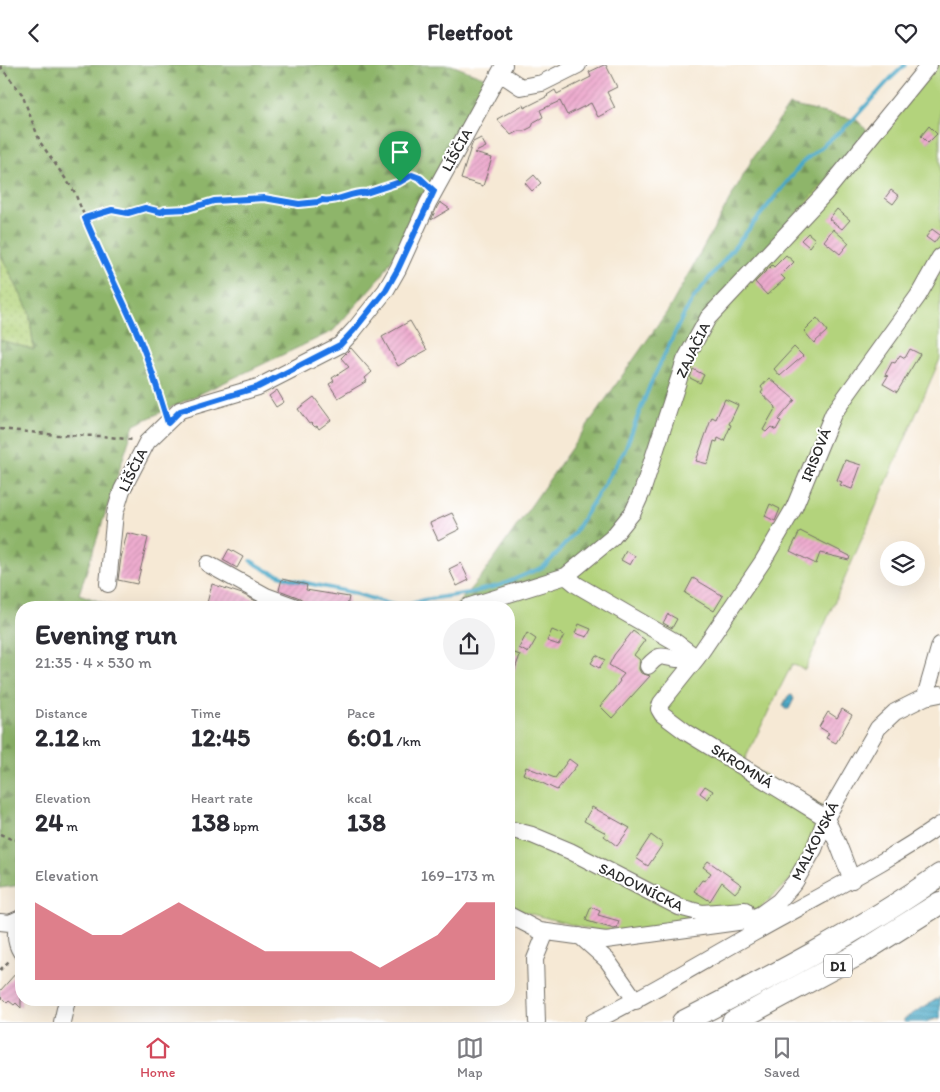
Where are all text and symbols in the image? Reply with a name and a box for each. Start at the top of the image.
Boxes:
icon: back [20,19,48,47]
text: Fleetfoot [427,19,513,46]
icon: heart [892,19,920,47]
street label: LÍŠČIA [438,125,476,175]
pin [379,131,421,182]
icon: arrive [386,138,414,166]
street label: ZAJAČIA [672,319,714,381]
street label: IRISOVÁ [797,425,835,484]
street label: LÍŠČIA [115,445,151,495]
map controls [880,541,925,586]
button: layers [880,541,925,586]
text: Evening run [35,617,177,651]
button: share [443,618,495,670]
text: 21:35 · 4 × 530 m [35,653,152,672]
text: Distance [35,705,87,722]
text: Time [191,705,221,722]
text: Pace [347,705,375,722]
text: 2.12 [35,722,79,752]
text: 12:45 [191,722,250,752]
text: 6:01 [347,722,393,752]
text: km [79,733,101,750]
text: /km [393,733,421,750]
street label: SKROMNÁ [708,740,777,792]
text: Elevation [35,790,91,807]
text: Heart rate [191,790,253,807]
text: kcal [347,790,372,807]
street label: MALKOVSKÁ [787,798,843,883]
text: 24 [35,807,63,837]
text: 138 [191,807,230,837]
text: 138 [347,807,386,837]
text: m [63,818,78,835]
text: bpm [230,818,259,835]
street label: SADOVNÍCKA [596,859,687,915]
text: Elevation [35,866,99,885]
text: 169–173 m [421,866,495,885]
road number: D1 [824,954,852,977]
tab: Home [140,1034,175,1081]
tab: Map [456,1034,484,1081]
tab: Saved [764,1034,800,1081]

